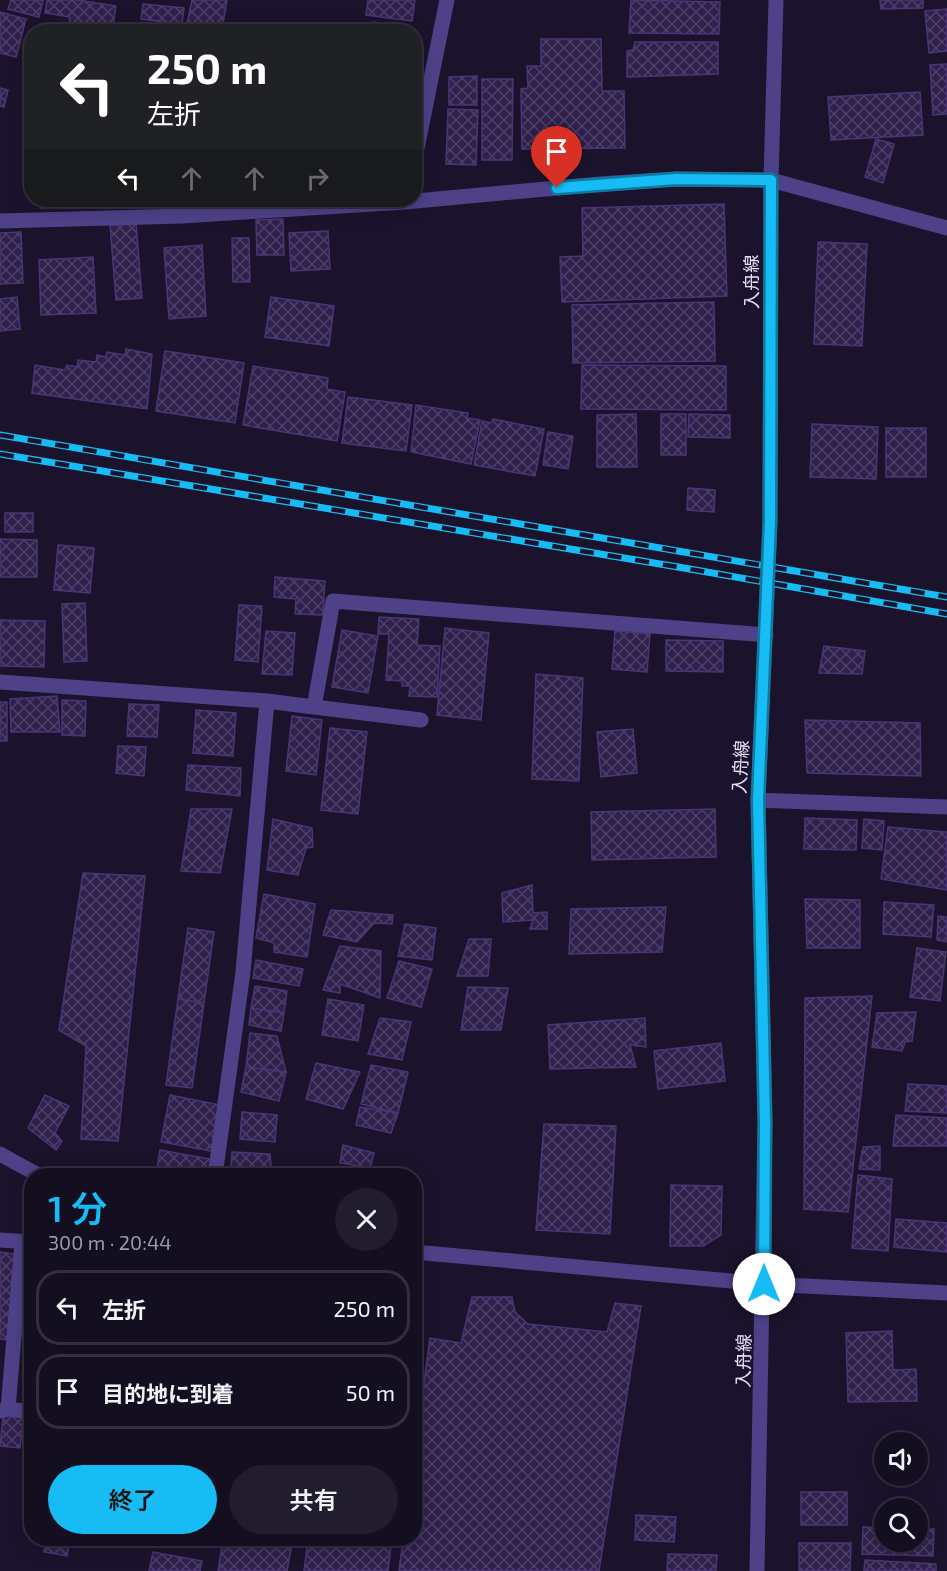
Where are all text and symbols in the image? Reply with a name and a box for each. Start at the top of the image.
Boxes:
text: 250 m [147,42,267,92]
icon: left [48,48,126,126]
text: 左折 [147,97,201,129]
pin [531,126,582,188]
icon: arrive [540,135,573,168]
icon: left [112,162,145,195]
icon: ahead [175,162,208,195]
icon: ahead [238,162,271,195]
icon: right [301,162,334,195]
street label: 入舟線 [740,255,762,309]
street label: 入舟線 [728,739,752,795]
text: 1 分 [48,1186,107,1229]
button: close [335,1188,398,1251]
text: 300 m · 20:44 [48,1230,171,1254]
position arrow [732,1252,796,1316]
icon: left [51,1291,84,1324]
text: 250 m [333,1295,395,1321]
text: 左折 [102,1296,146,1322]
street label: 入舟線 [732,1334,754,1388]
icon: arrive [51,1375,84,1408]
text: 50 m [346,1379,395,1405]
text: 目的地に到着 [102,1380,234,1406]
map controls [874,1432,928,1552]
button: sound [874,1432,928,1486]
button: 終了 [48,1465,217,1534]
button: 共有 [229,1465,398,1534]
button: search [874,1498,928,1552]

